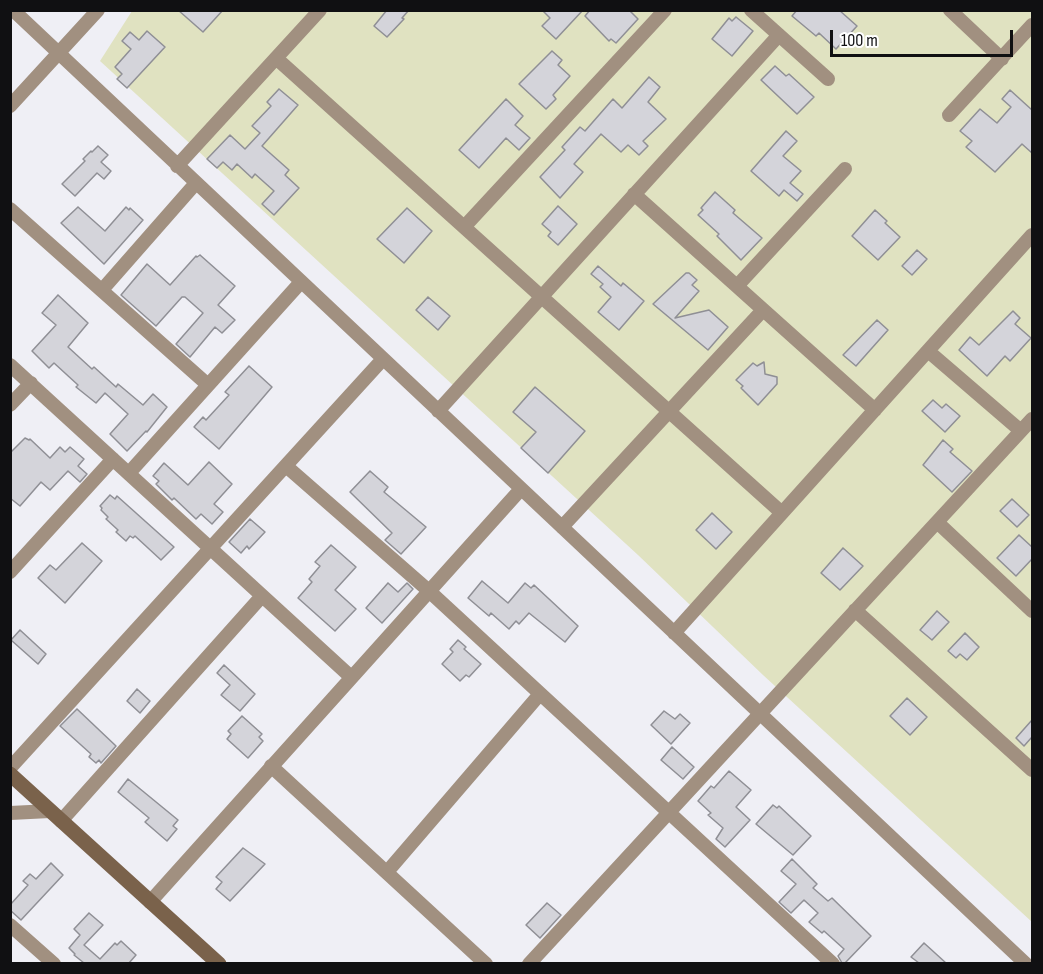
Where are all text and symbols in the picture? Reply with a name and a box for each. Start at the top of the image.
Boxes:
scale bar [833,18,1016,56]
text: 100 m [841,30,878,51]

